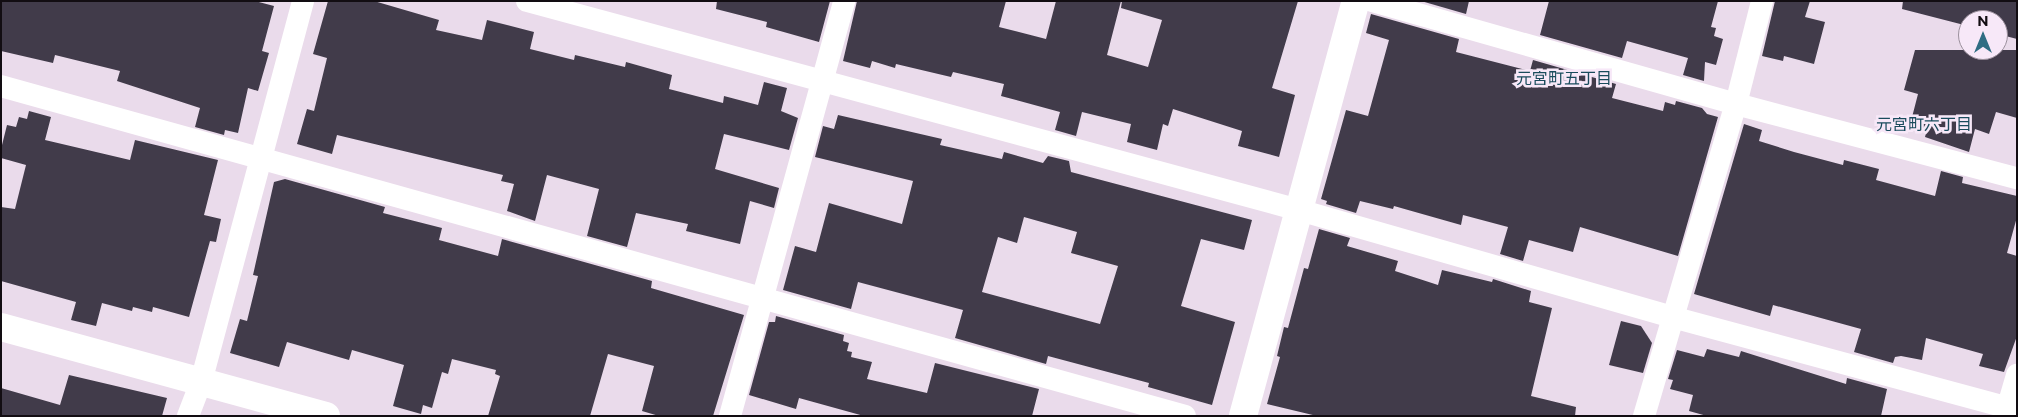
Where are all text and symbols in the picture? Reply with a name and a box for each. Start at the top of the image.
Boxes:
north arrow [1958,10,2008,60]
text: N [1977,12,1989,30]
district label: 元宮町五丁目 [1516,69,1612,89]
district label: 元宮町六丁目 [1876,115,1972,135]

